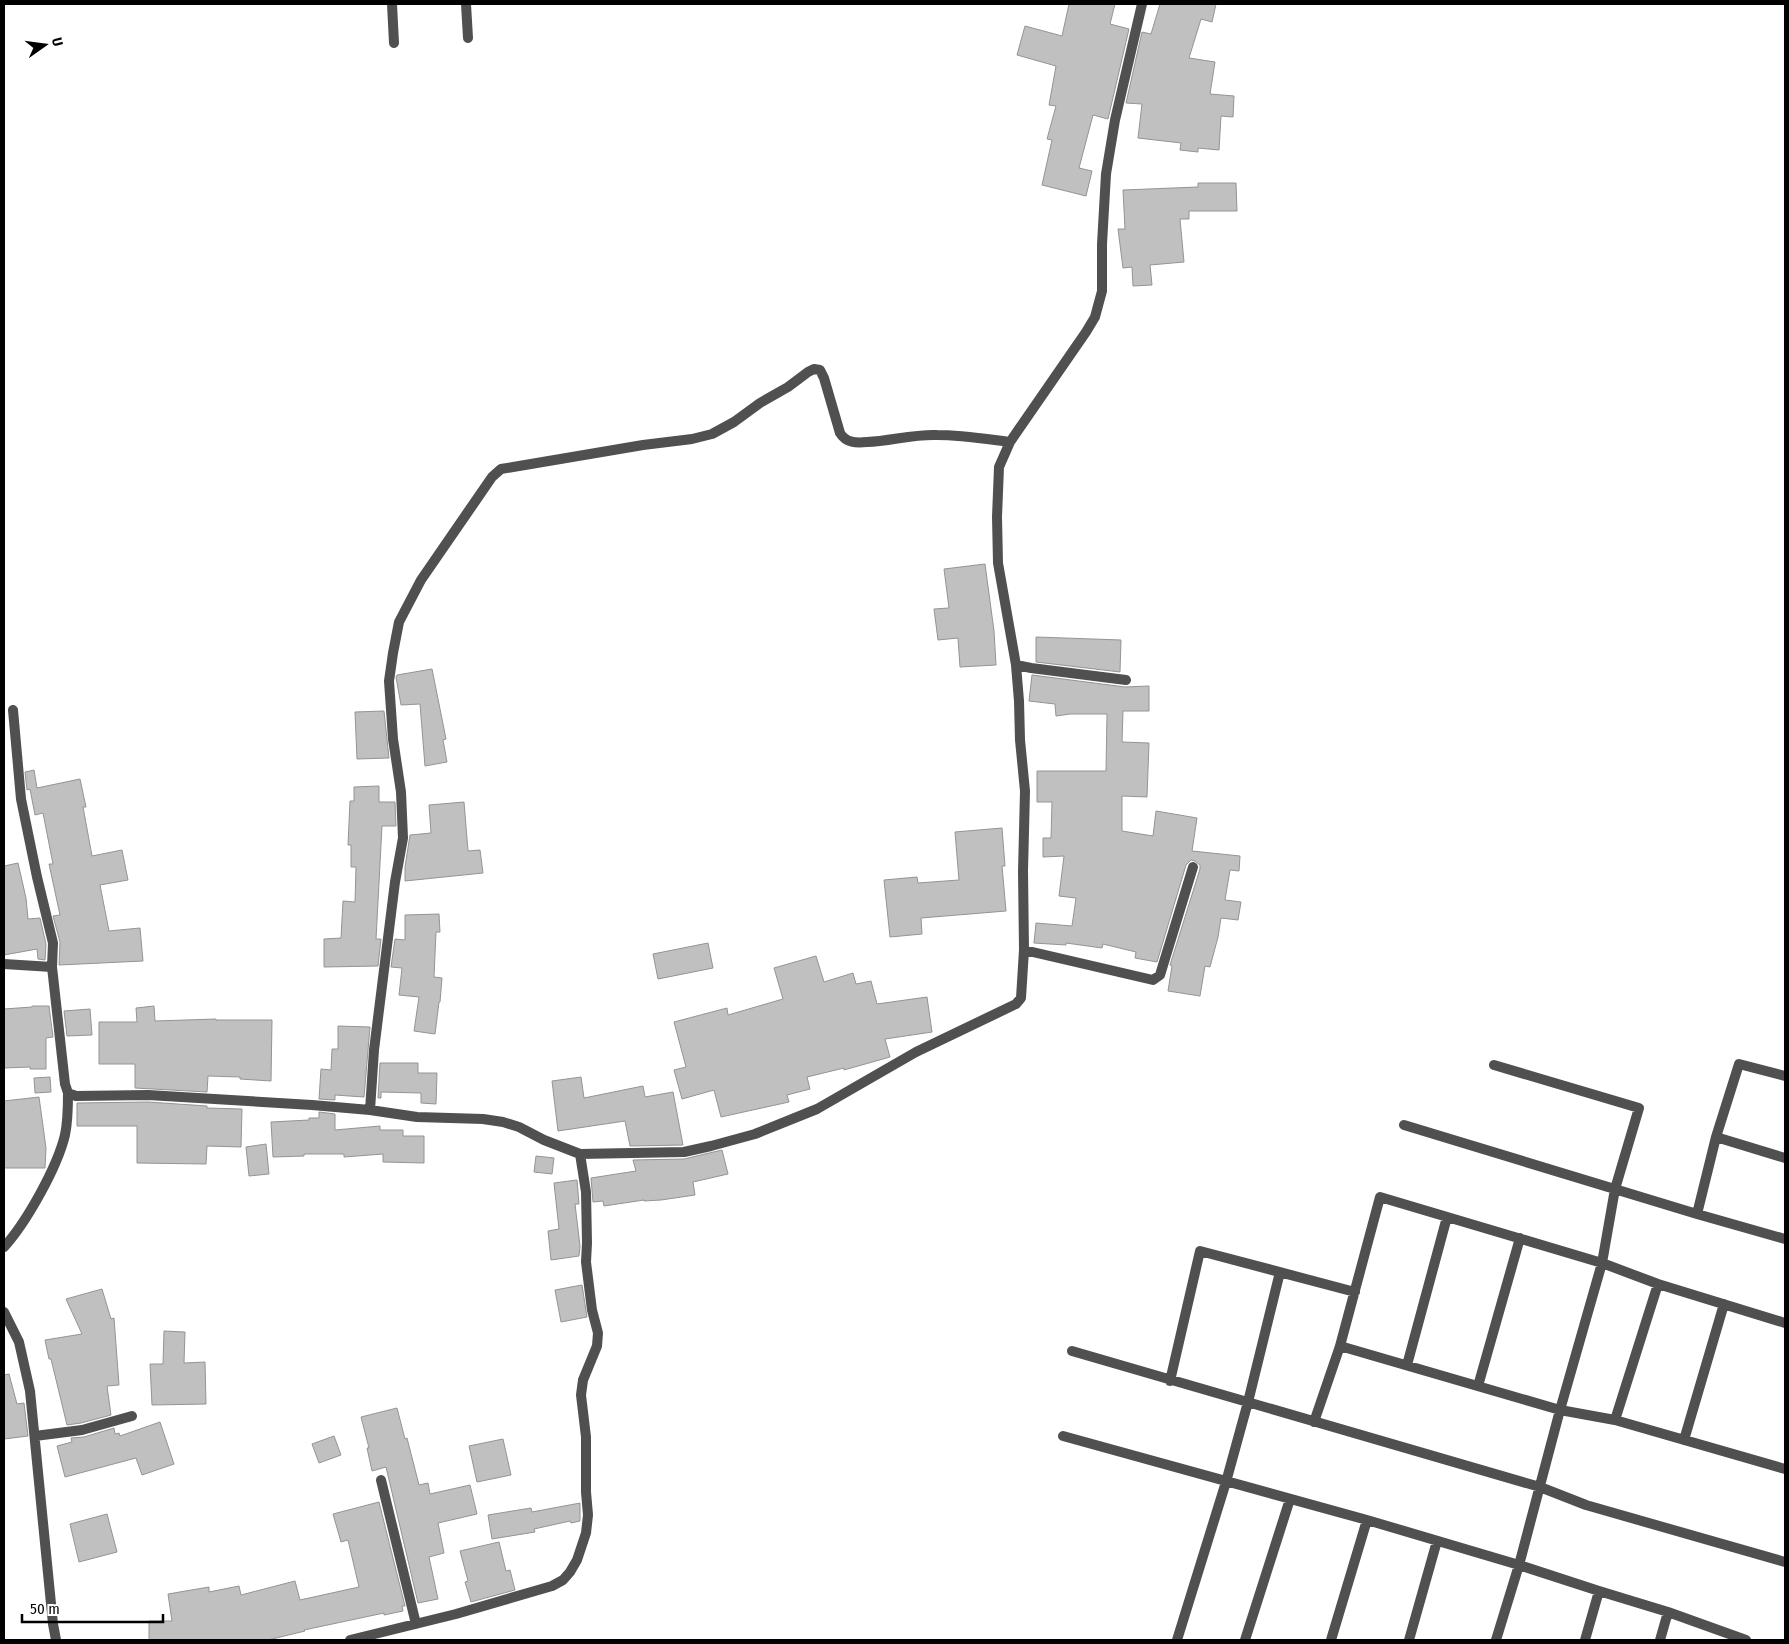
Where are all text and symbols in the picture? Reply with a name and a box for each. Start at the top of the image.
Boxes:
north arrow [20,20,70,70]
text: U [48,36,66,48]
scale bar [22,1592,164,1624]
text: 50 m [30,1600,60,1618]

